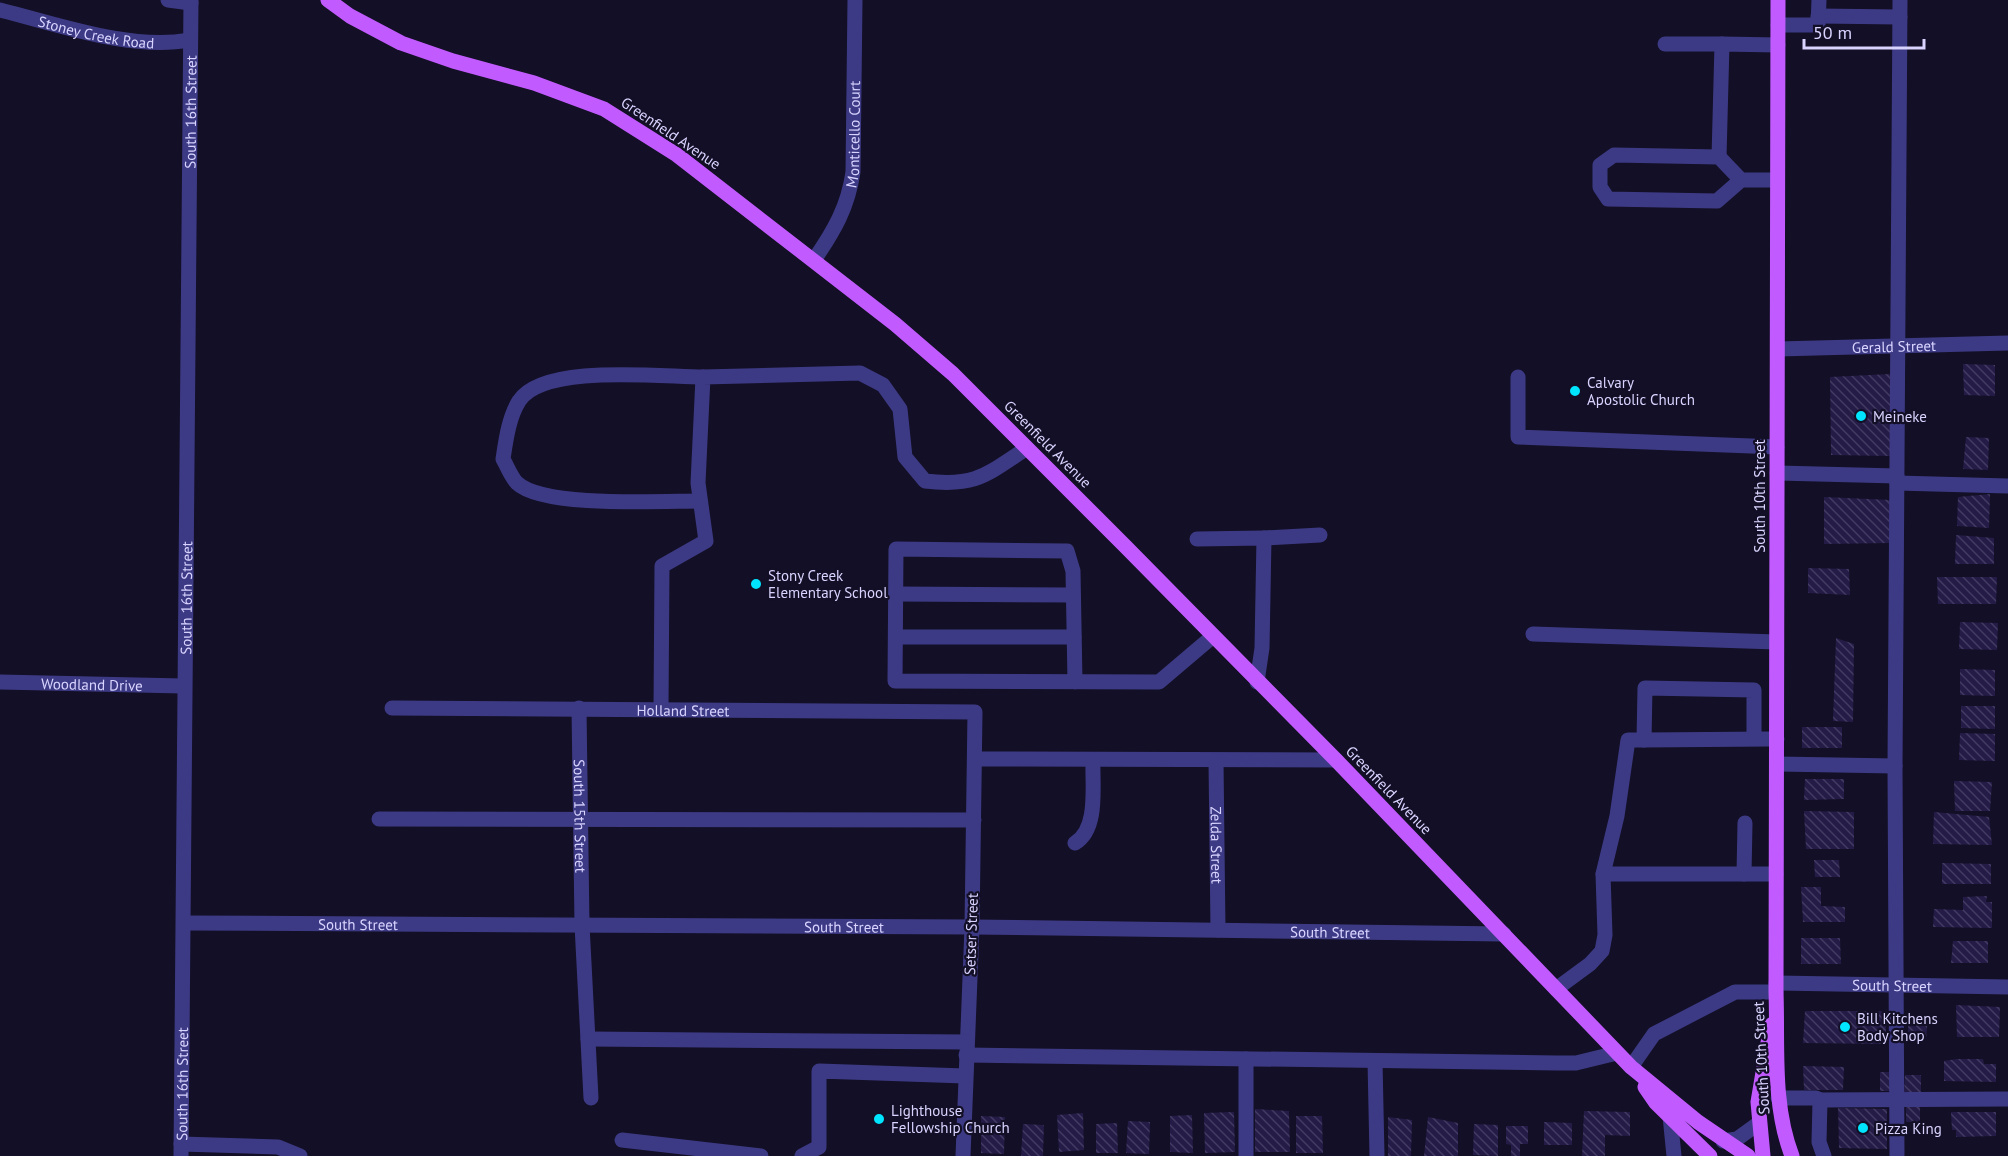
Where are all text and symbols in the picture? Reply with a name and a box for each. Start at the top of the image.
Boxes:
street label: Stoney Creek Road [36,11,155,52]
scale bar [1804,12,1924,50]
text: 50 m [1813,21,1852,44]
street label: South 16th Street [180,55,200,169]
street label: Monticello Court [841,81,864,189]
street label: Greenfield Avenue [618,93,724,173]
street label: Gerald Street [1852,335,1936,357]
place label: Calvary Apostolic Church [1587,373,1695,409]
marker: Calvary Apostolic Church [1568,384,1582,398]
street label: Greenfield Avenue [1000,396,1096,492]
place label: Meineke [1873,407,1927,426]
marker: Meineke [1854,409,1868,423]
street label: South 10th Street [1750,439,1769,553]
street label: South 16th Street [176,541,196,655]
place label: Stony Creek Elementary School [768,566,888,602]
marker: Stony Creek Elementary School [749,577,763,591]
street label: Woodland Drive [41,673,143,695]
street label: Holland Street [636,700,730,720]
street label: Greenfield Avenue [1342,742,1436,838]
street label: South 15th Street [570,759,591,873]
street label: Zelda Street [1207,806,1227,884]
street label: Setser Street [960,893,982,975]
street label: South Street [318,914,398,934]
street label: South Street [804,917,884,936]
street label: South Street [1290,922,1370,942]
street label: South Street [1852,975,1932,995]
street label: South 10th Street [1749,1001,1773,1115]
place label: Bill Kitchens Body Shop [1857,1009,1938,1045]
marker: Bill Kitchens Body Shop [1838,1020,1852,1034]
street label: South 16th Street [172,1027,192,1141]
place label: Lighthouse Fellowship Church [891,1101,1010,1137]
marker: Lighthouse Fellowship Church [872,1112,886,1126]
place label: Pizza King [1875,1119,1942,1138]
marker: Pizza King [1856,1121,1870,1135]

